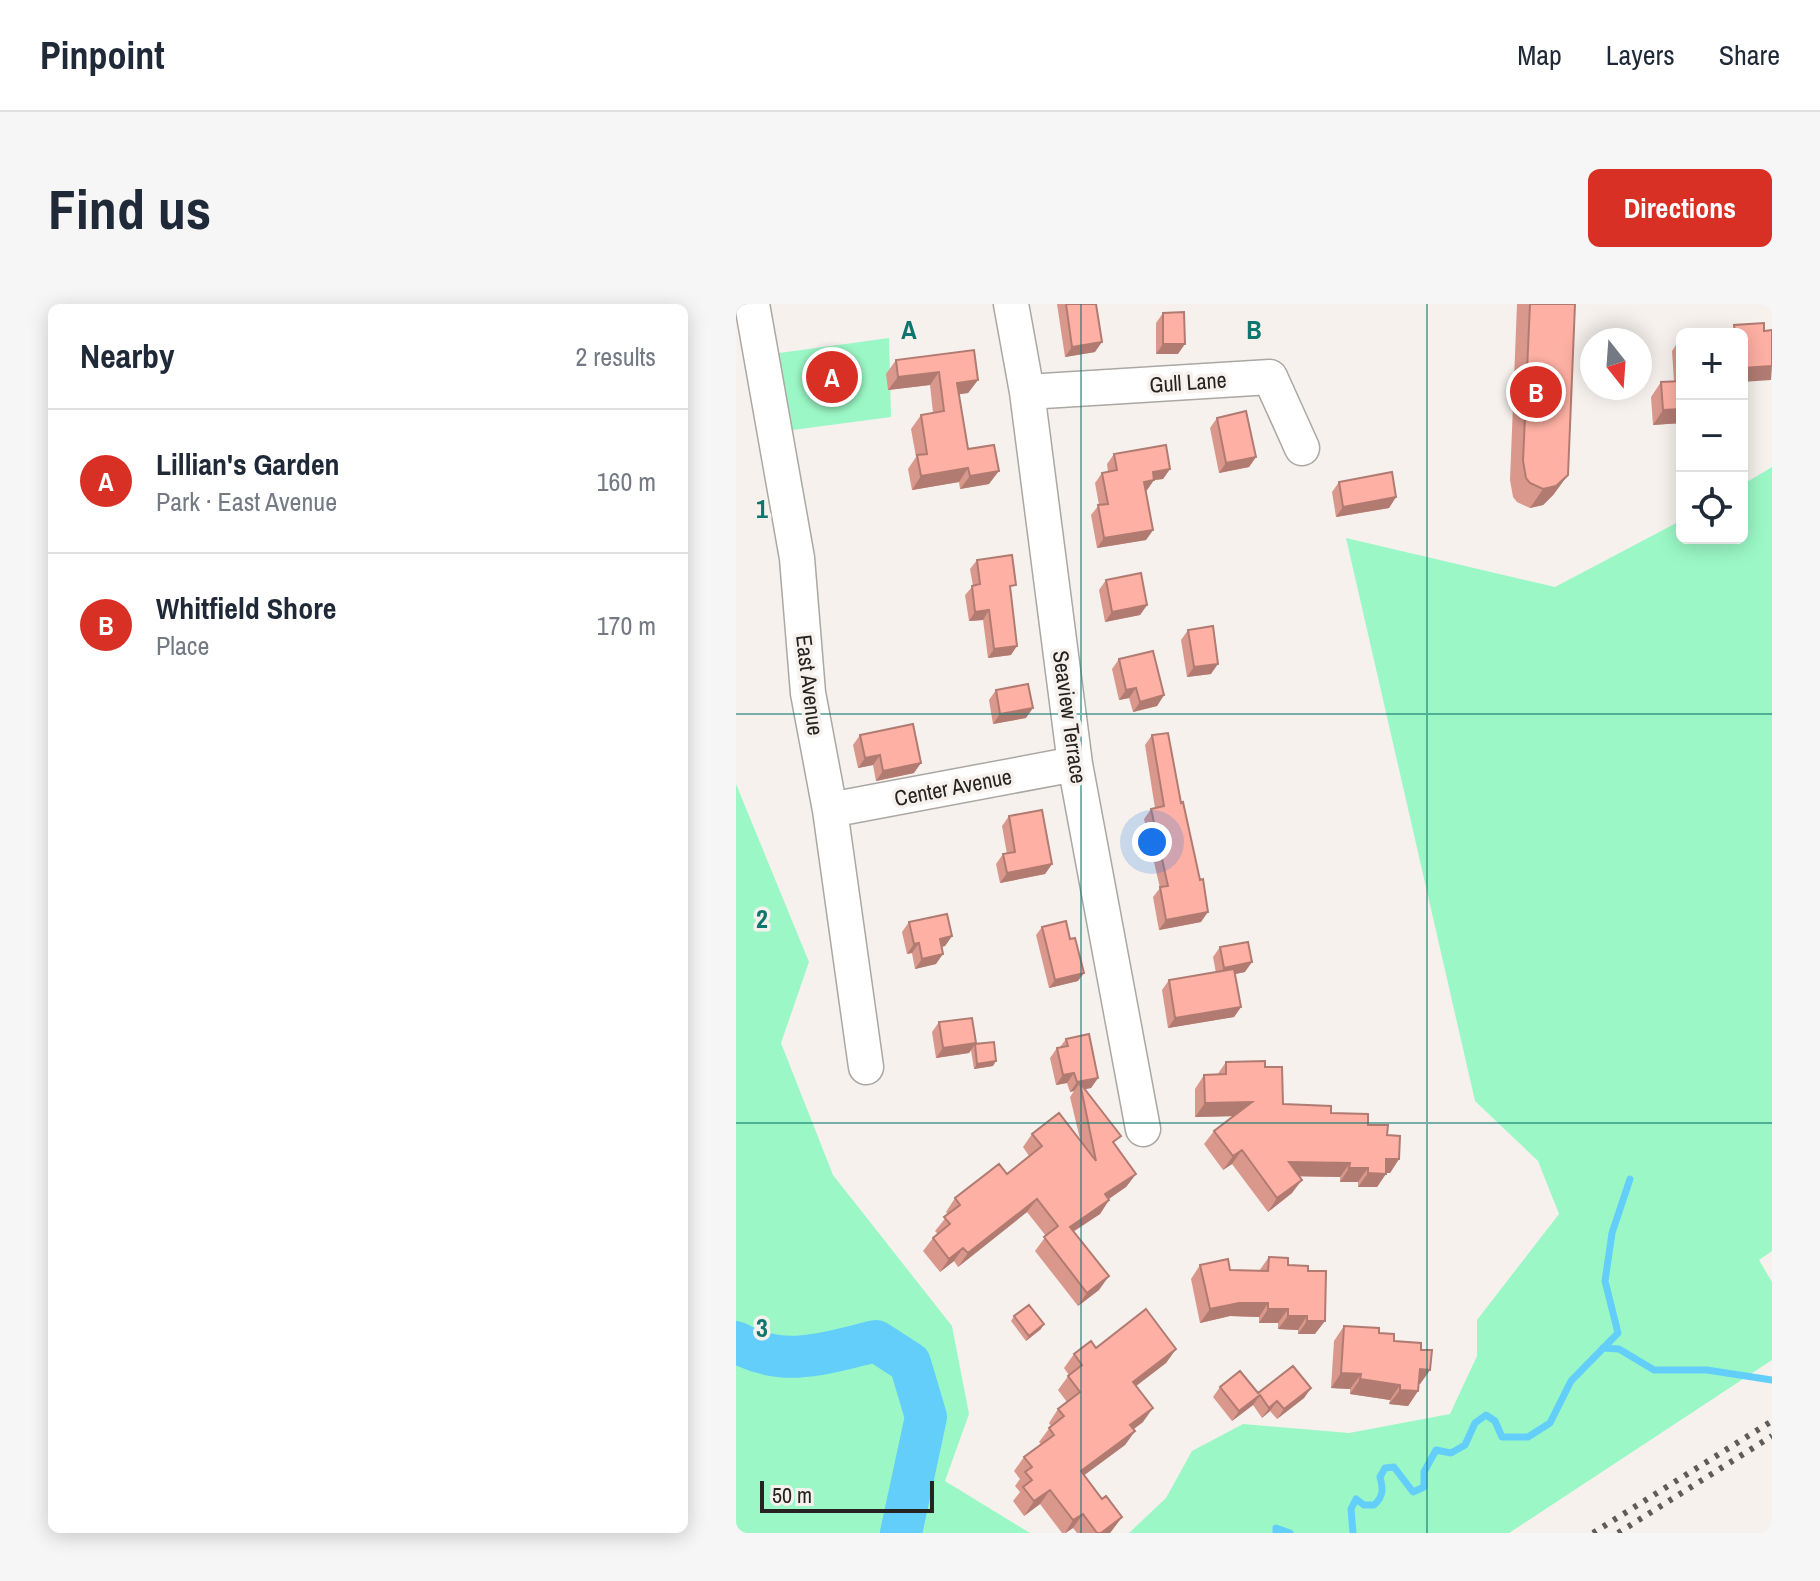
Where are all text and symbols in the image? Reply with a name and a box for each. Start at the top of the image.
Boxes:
text: Pinpoint [40,30,165,81]
text: Map [1517,36,1562,74]
text: Layers [1606,36,1675,74]
text: Share [1719,36,1780,74]
button: Directions [1588,169,1772,247]
text: Find us [48,171,211,246]
text: A [901,312,917,347]
text: B [1246,312,1262,347]
north arrow [1580,328,1652,400]
map controls [1676,328,1748,544]
button: + [1676,328,1748,400]
text: Nearby [80,333,175,379]
text: 2 results [575,339,656,374]
pin: A [806,347,858,407]
pin: B [1510,362,1562,422]
street label: Gull Lane [1148,364,1228,400]
button: − [1676,400,1748,472]
text: Lillian's Garden [156,444,340,484]
text: A [98,464,114,499]
text: 160 m [597,464,656,499]
button: locate [1676,472,1748,544]
text: Park · East Avenue [156,484,337,519]
text: 1 [756,491,768,526]
text: Whitfield Shore [156,588,336,628]
text: B [98,608,114,643]
text: 170 m [597,608,656,643]
text: Place [156,628,209,663]
street label: East Avenue [789,633,831,737]
street label: Seaview Terrace [1046,649,1094,785]
street label: Center Avenue [892,761,1014,813]
your location [1132,822,1172,862]
text: 2 [756,901,768,936]
text: 3 [756,1310,768,1345]
scale bar [760,1477,934,1513]
text: 50 m [772,1480,812,1510]

